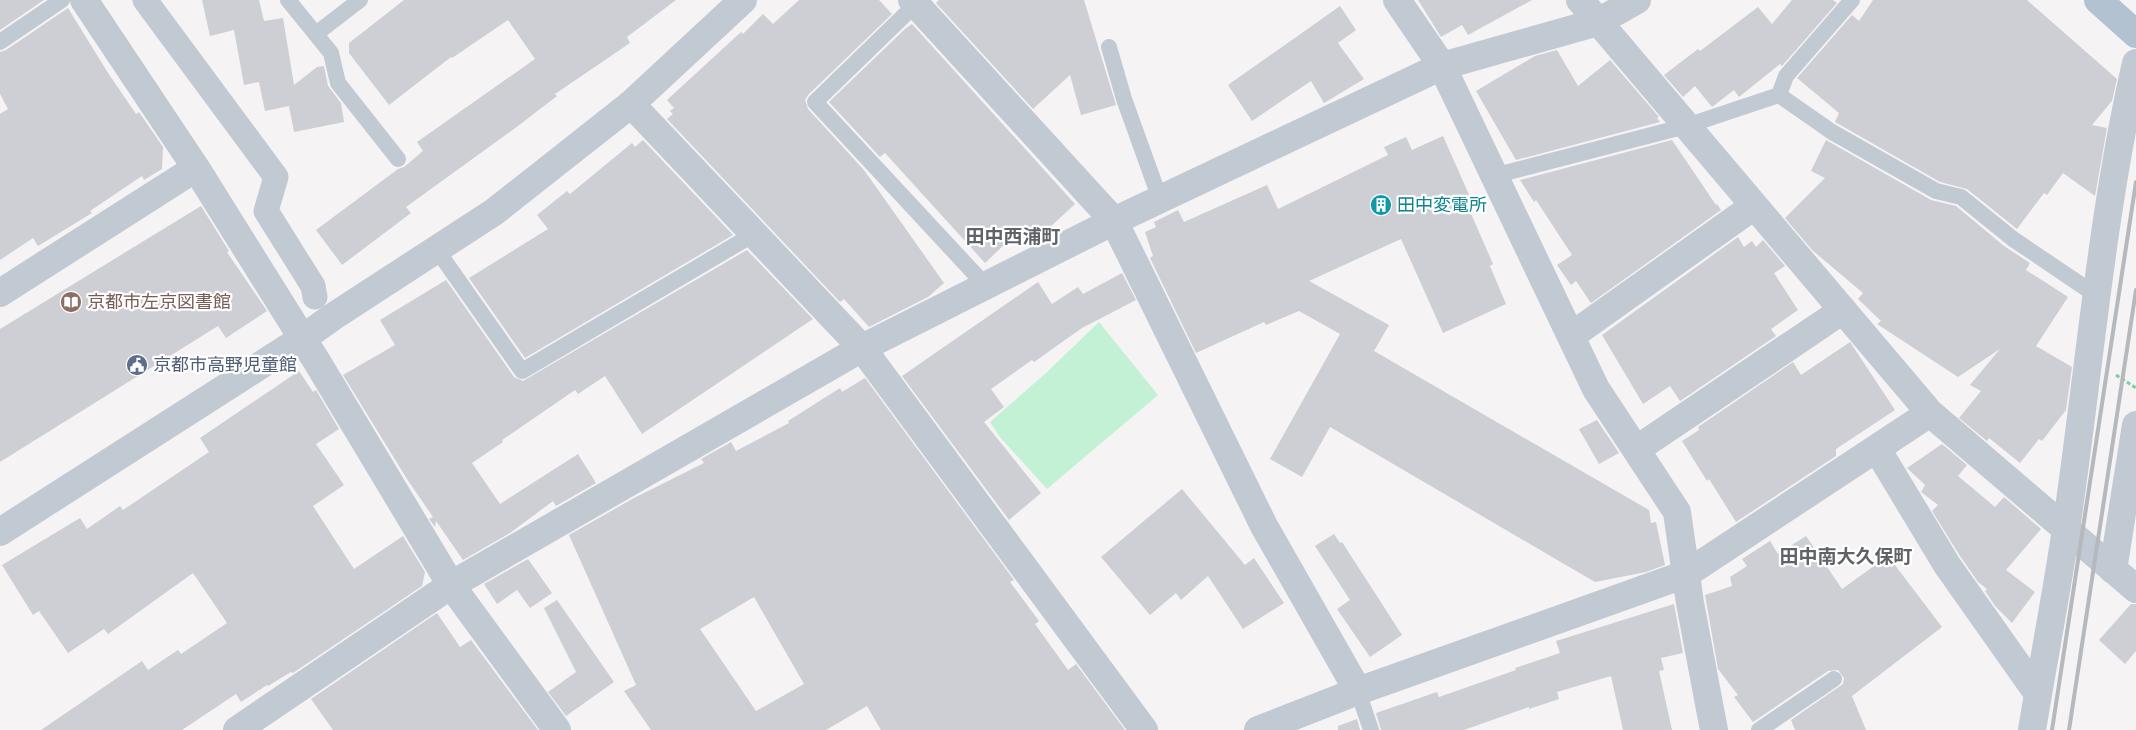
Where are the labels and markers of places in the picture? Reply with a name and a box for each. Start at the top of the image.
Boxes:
building icon: 田中変電所 [1369,193,1393,217]
place label: 田中変電所 [1397,193,1487,216]
library icon: 京都市左京図書館 [59,290,83,314]
place label: 京都市左京図書館 [87,290,231,313]
public building icon: 京都市高野児童館 [125,353,149,377]
place label: 京都市高野児童館 [153,353,297,376]

